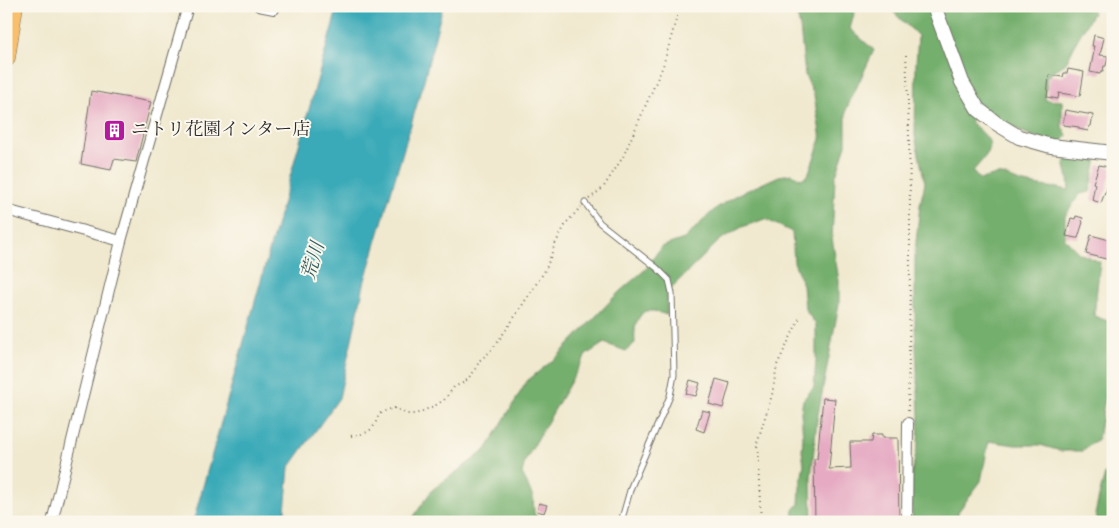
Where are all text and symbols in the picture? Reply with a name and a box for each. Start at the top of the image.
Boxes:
building icon: ニトリ花園インター店 [103,118,127,142]
place label: ニトリ花園インター店 [131,118,310,143]
water label: 荒川 [296,237,332,283]

